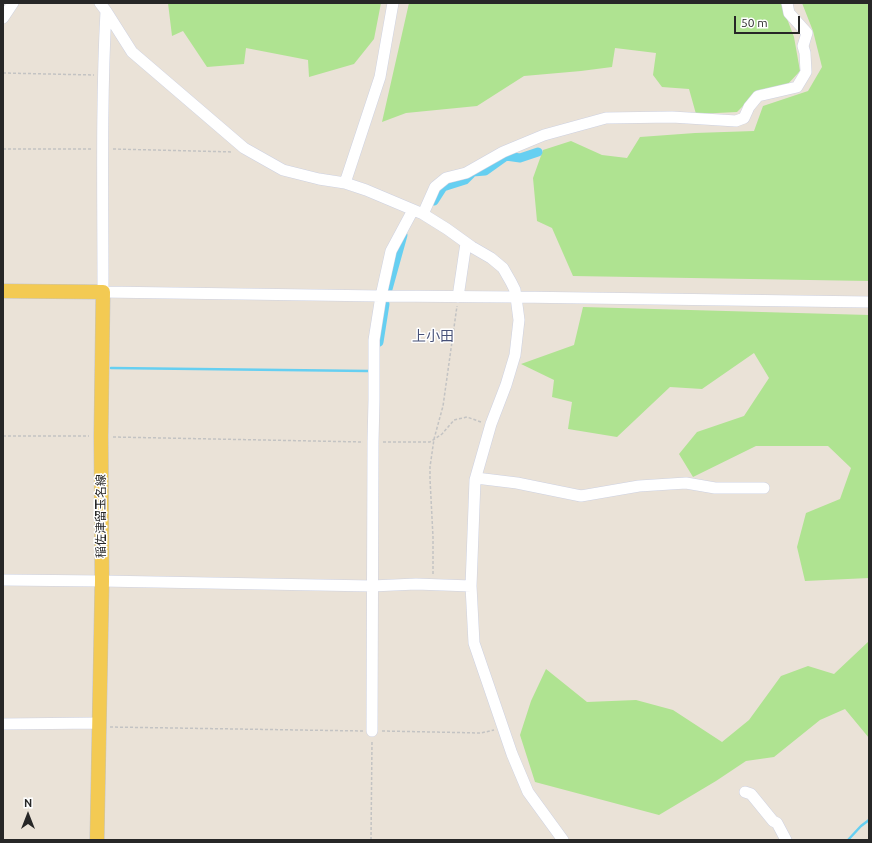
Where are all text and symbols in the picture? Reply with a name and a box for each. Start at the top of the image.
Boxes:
scale bar [736,8,802,34]
text: 50 m [741,16,768,29]
district label: 上小田 [412,328,454,344]
street label: 稲佐津留玉名線 [94,474,108,558]
north arrow [8,795,48,835]
text: N [24,797,32,809]

